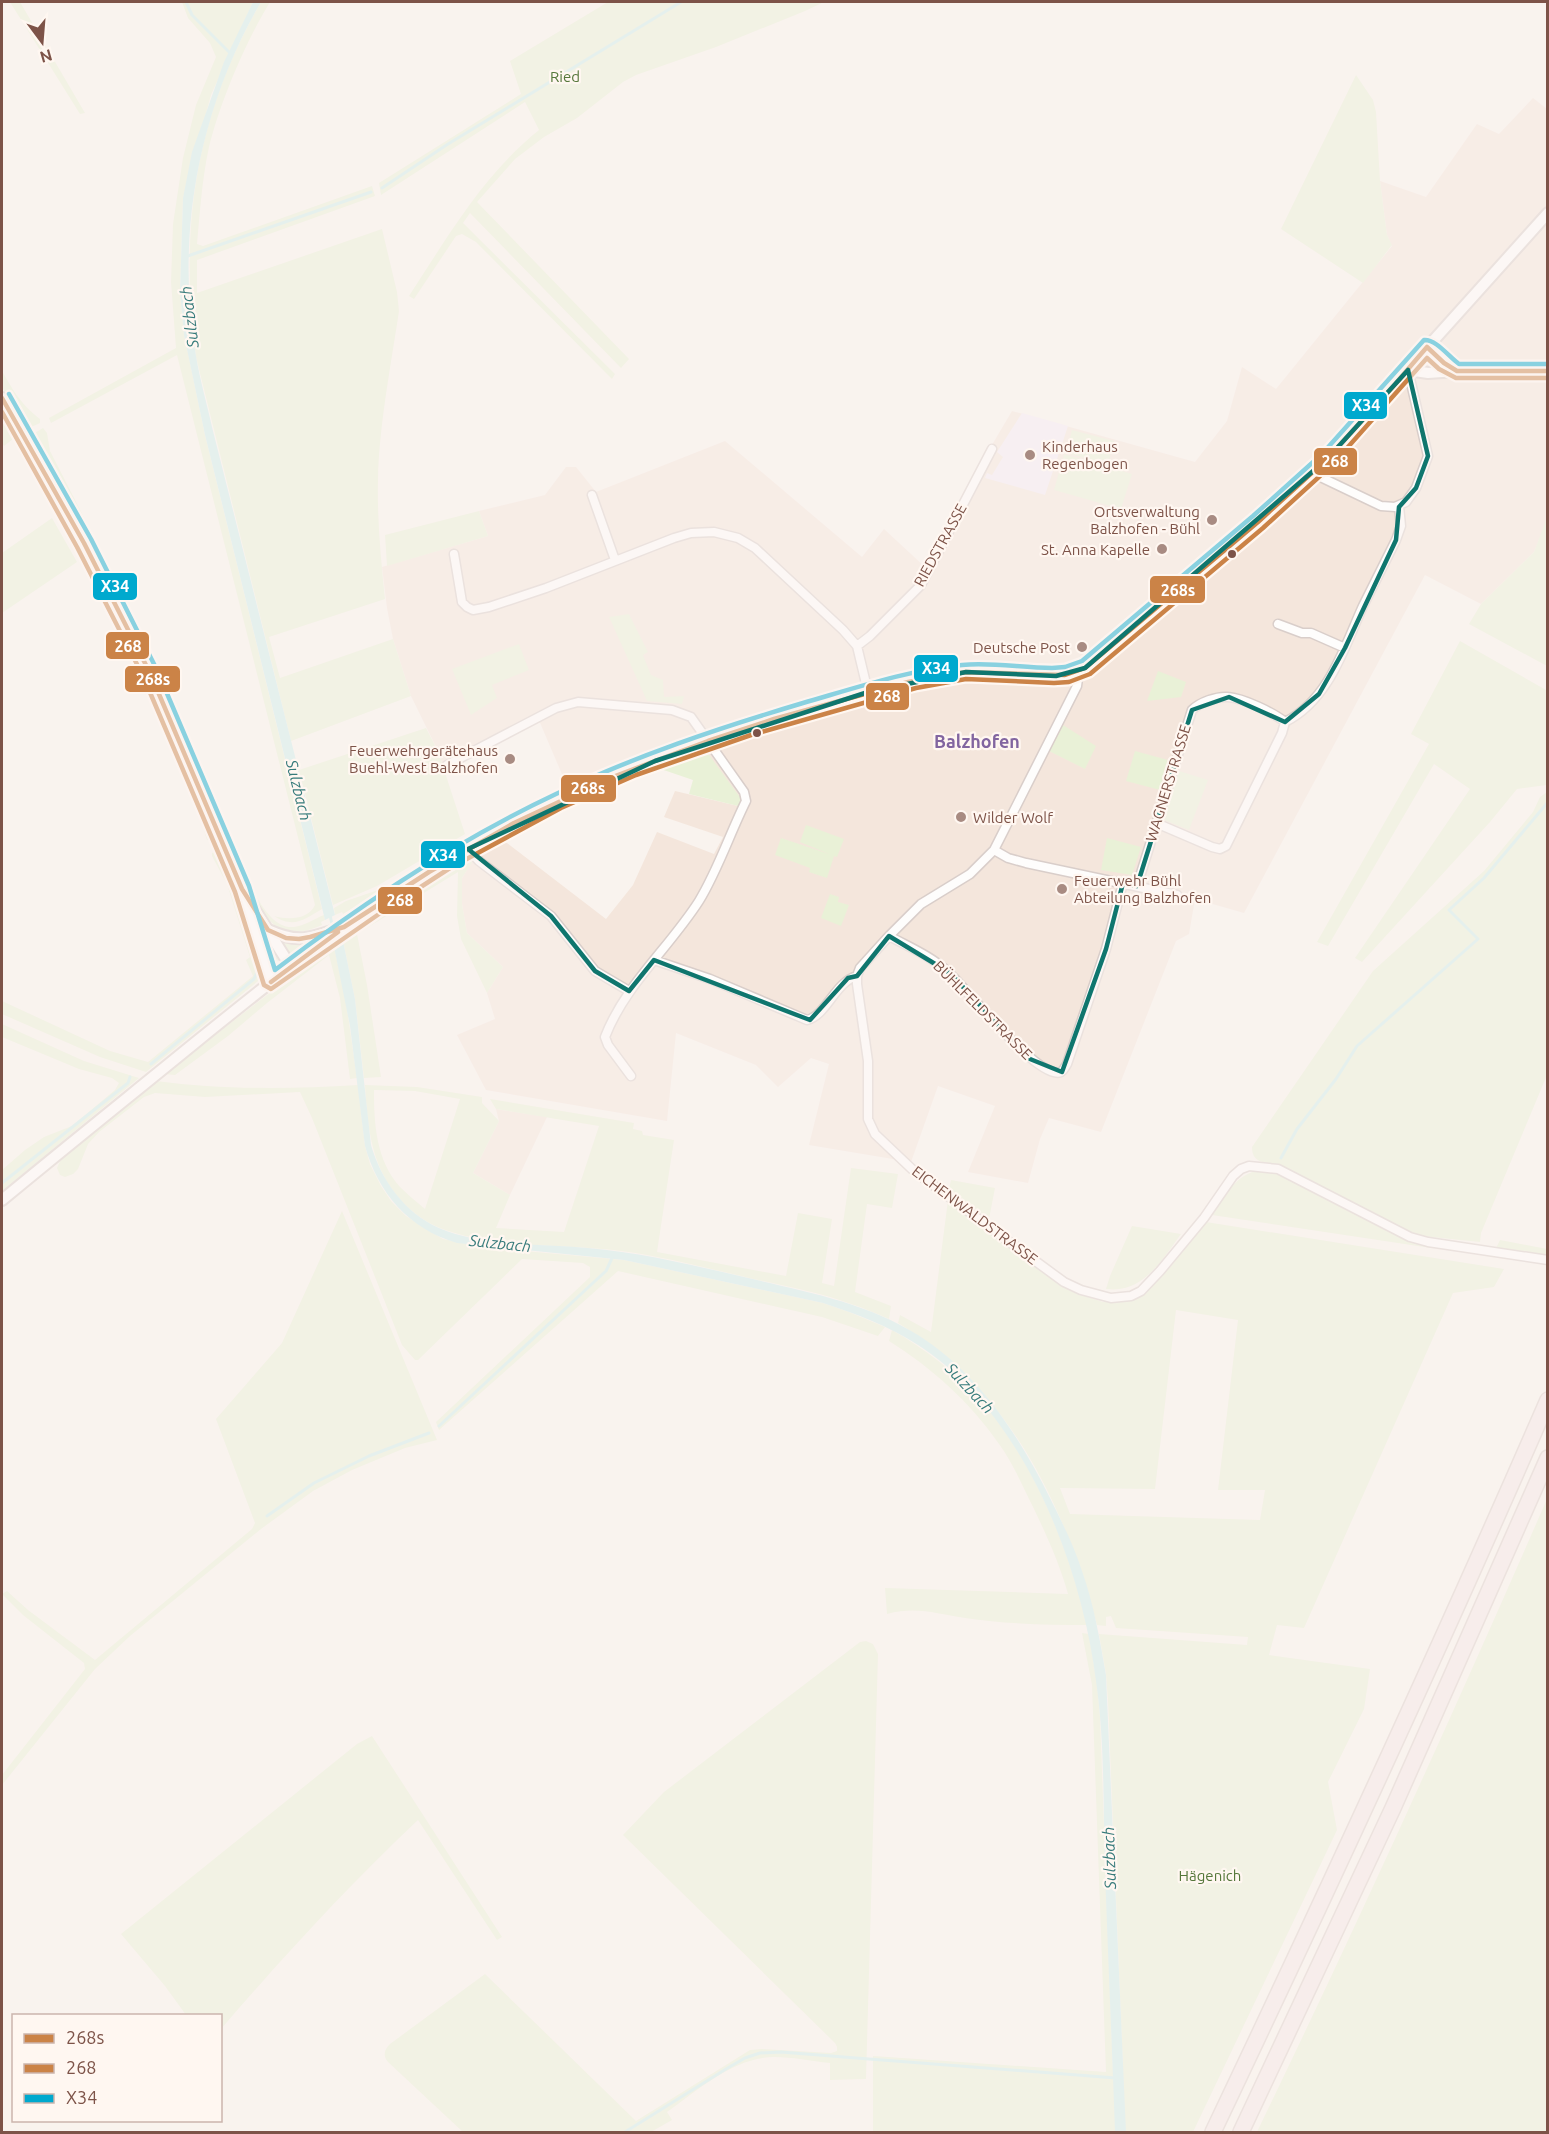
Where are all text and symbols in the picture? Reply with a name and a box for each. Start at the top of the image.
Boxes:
north arrow [12,12,72,72]
text: N [38,46,54,67]
park label: Ried [550,68,580,85]
water label: Sulzbach [176,285,202,350]
line badge: X34 [1343,391,1388,420]
text: X34 [1352,396,1380,414]
place label: Kinderhaus Regenbogen [1042,438,1128,472]
line badge: 268 [1313,447,1358,476]
marker: Kinderhaus Regenbogen [1023,448,1037,462]
text: 268 [1321,452,1349,470]
street label: RIEDSTRASSE [910,501,970,589]
place label: Ortsverwaltung Balzhofen - Bühl [1090,503,1200,537]
marker: Ortsverwaltung Balzhofen - Bühl [1205,513,1219,527]
place label: St. Anna Kapelle [1041,541,1150,558]
marker: St. Anna Kapelle [1155,542,1169,556]
unlabelled marker [1226,548,1238,560]
line badge: X34 [92,572,138,601]
line badge: 268s [1149,575,1206,604]
text: X34 [101,577,129,595]
text: 268s [1161,581,1195,599]
line badge: 268 [105,631,150,660]
text: 268 [114,637,142,655]
place label: Deutsche Post [973,639,1070,656]
marker: Deutsche Post [1075,640,1089,654]
line badge: X34 [913,654,959,683]
text: X34 [922,659,950,677]
line badge: 268s [124,665,181,693]
text: 268s [136,670,170,688]
line badge: 268 [865,682,910,711]
text: 268 [873,687,901,705]
street label: WAGNERSTRASSE [1142,722,1194,844]
unlabelled marker [751,727,763,739]
district label: Balzhofen [934,731,1020,751]
place label: Feuerwehrgerätehaus Buehl-West Balzhofen [349,742,498,776]
marker: Feuerwehrgerätehaus Buehl-West Balzhofen [503,752,517,766]
water label: Sulzbach [282,757,315,822]
line badge: 268s [560,774,617,803]
text: 268s [571,779,605,797]
place label: Wilder Wolf [973,809,1053,826]
marker: Wilder Wolf [954,810,968,824]
line badge: X34 [420,840,466,869]
text: X34 [429,846,457,864]
place label: Feuerwehr Bühl Abteilung Balzhofen [1074,872,1211,906]
marker: Feuerwehr Bühl Abteilung Balzhofen [1055,882,1069,896]
line badge: 268 [377,886,423,915]
text: 268 [386,891,414,909]
street label: BÜHLFELDSTRASSE [930,957,1036,1063]
street label: EICHENWALDSTRASSE [909,1162,1041,1268]
water label: Sulzbach [467,1231,532,1255]
water label: Sulzbach [941,1358,998,1417]
water label: Sulzbach [1099,1827,1119,1890]
park label: Hägenich [1179,1867,1241,1884]
legend [12,2014,222,2122]
text: 268s [66,2027,104,2047]
text: 268 [66,2057,96,2077]
text: X34 [66,2087,97,2107]

